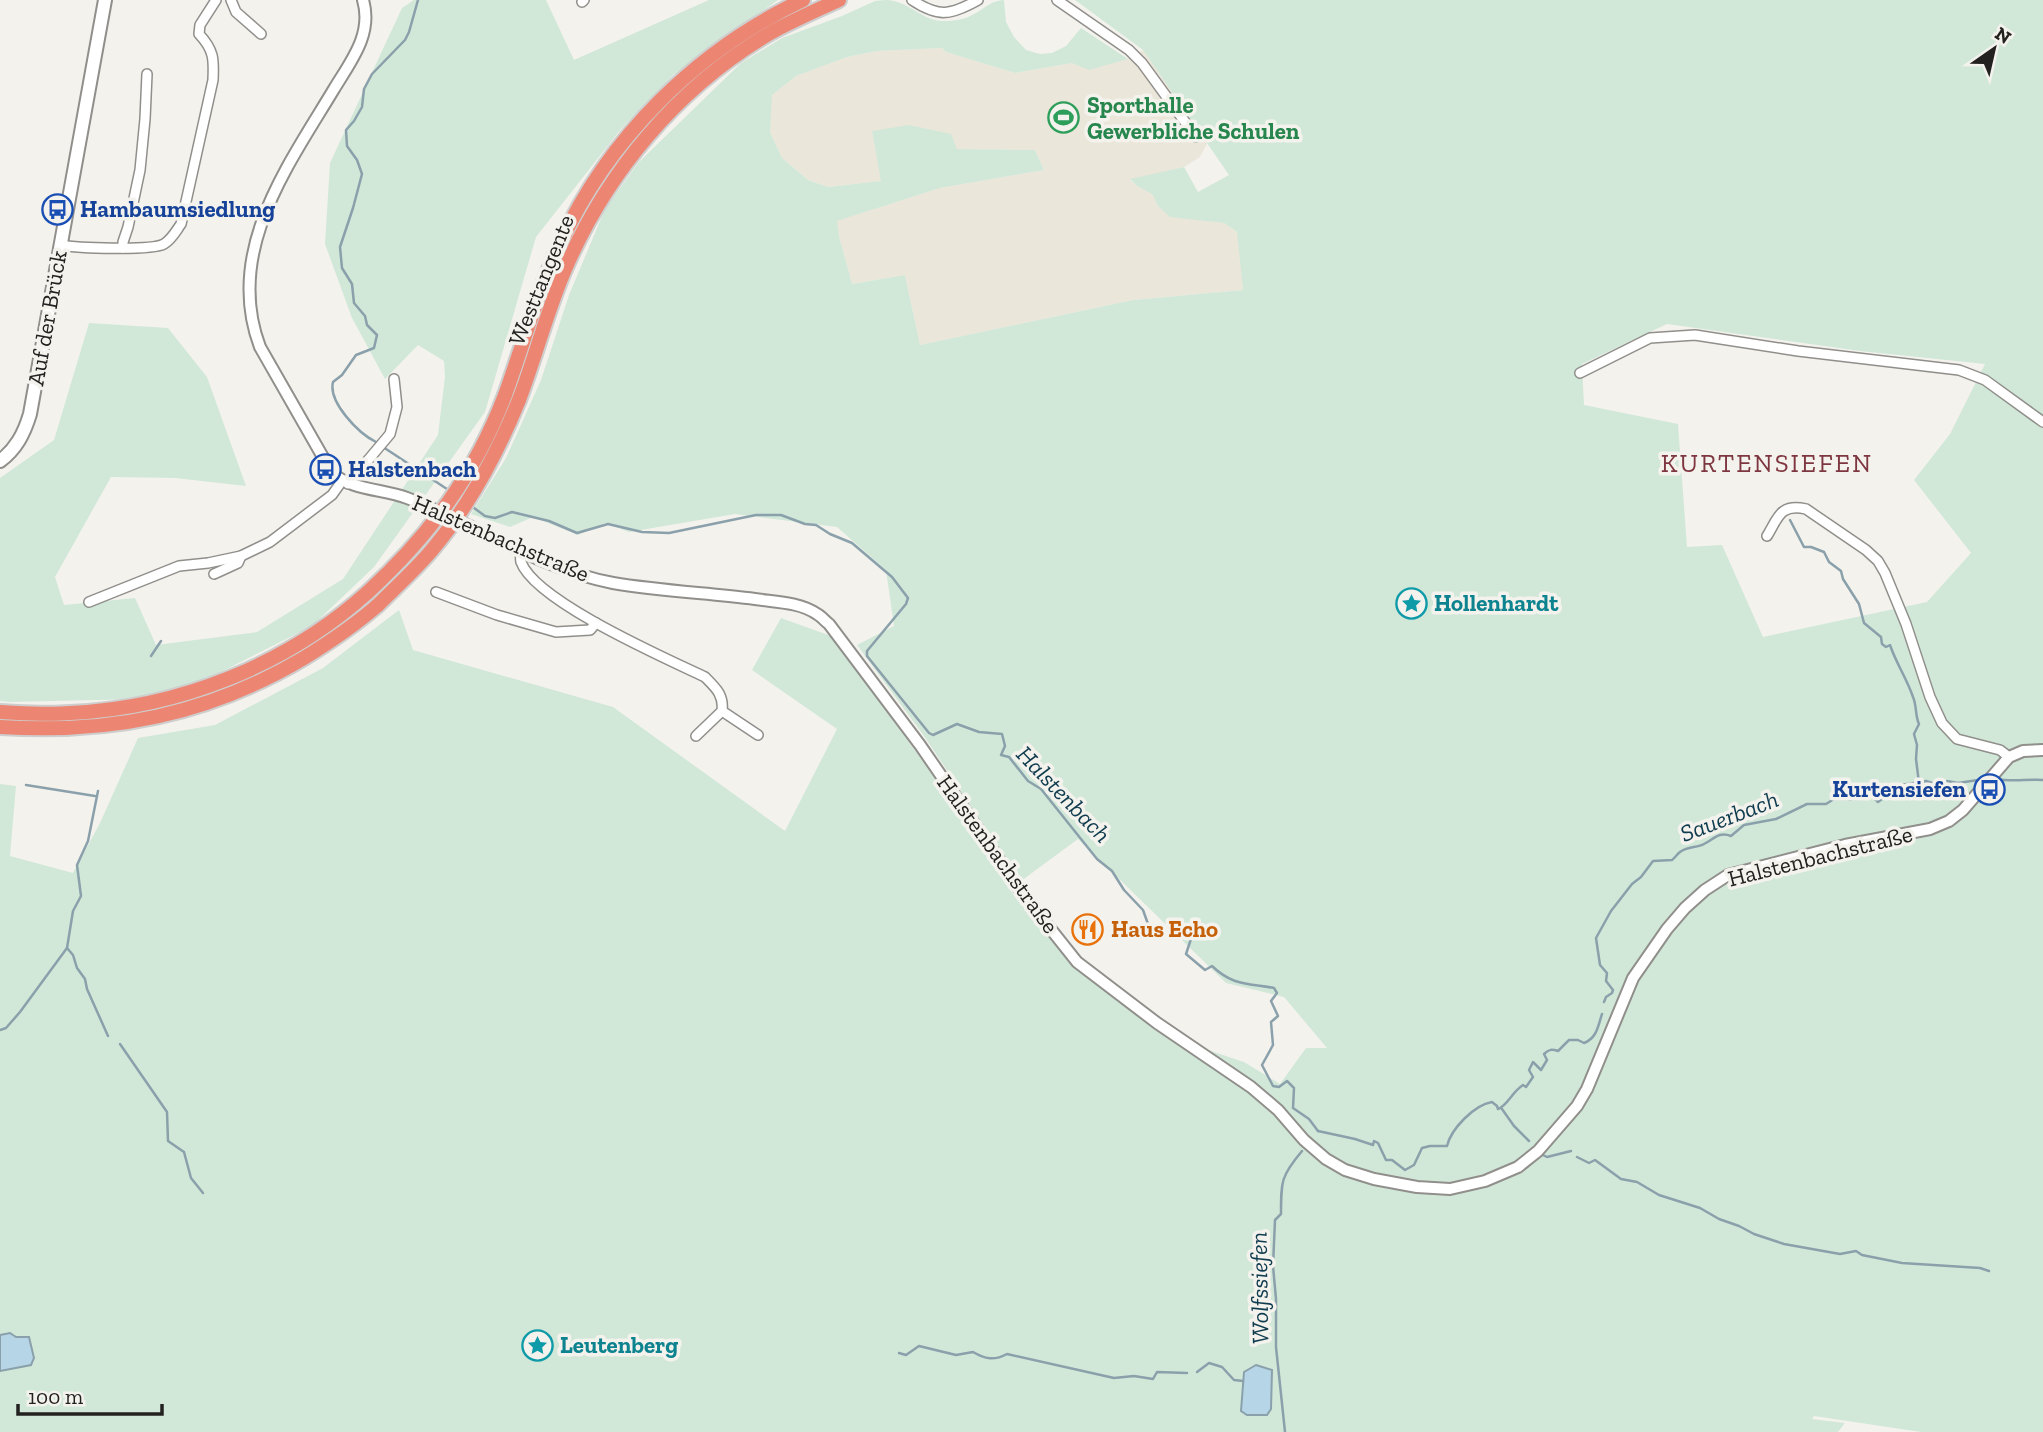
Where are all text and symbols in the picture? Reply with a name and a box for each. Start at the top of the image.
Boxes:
north arrow [1959,14,2029,84]
text: N [1991,22,2016,49]
place label: Sporthalle Gewerbliche Schulen [1087,91,1300,145]
sports icon: Sporthalle Gewerbliche Schulen [1047,101,1081,135]
bus stop icon: Hambaumsiedlung [40,192,74,226]
place label: Hambaumsiedlung [80,195,275,223]
street label: Westtangente [502,210,580,350]
street label: Auf der Brück [21,248,73,388]
district label: KURTENSIEFEN [1661,447,1873,479]
bus stop icon: Halstenbach [308,452,342,486]
place label: Halstenbach [348,455,477,483]
street label: Halstenbachstraße [409,488,593,588]
place icon: Hollenhardt [1394,586,1428,620]
place label: Hollenhardt [1434,589,1559,617]
water label: Halstenbach [1011,740,1117,848]
street label: Halstenbachstraße [931,769,1065,939]
bus stop icon: Kurtensiefen [1972,772,2006,806]
place label: Kurtensiefen [1832,775,1966,803]
water label: Sauerbach [1676,784,1782,848]
street label: Halstenbachstraße [1725,820,1915,892]
restaurant icon: Haus Echo [1071,912,1105,946]
place label: Haus Echo [1111,915,1218,943]
water label: Wolfssiefen [1244,1232,1274,1344]
place icon: Leutenberg [520,1328,554,1362]
place label: Leutenberg [560,1331,678,1359]
scale bar [18,1372,161,1416]
text: 100 m [28,1384,83,1409]

